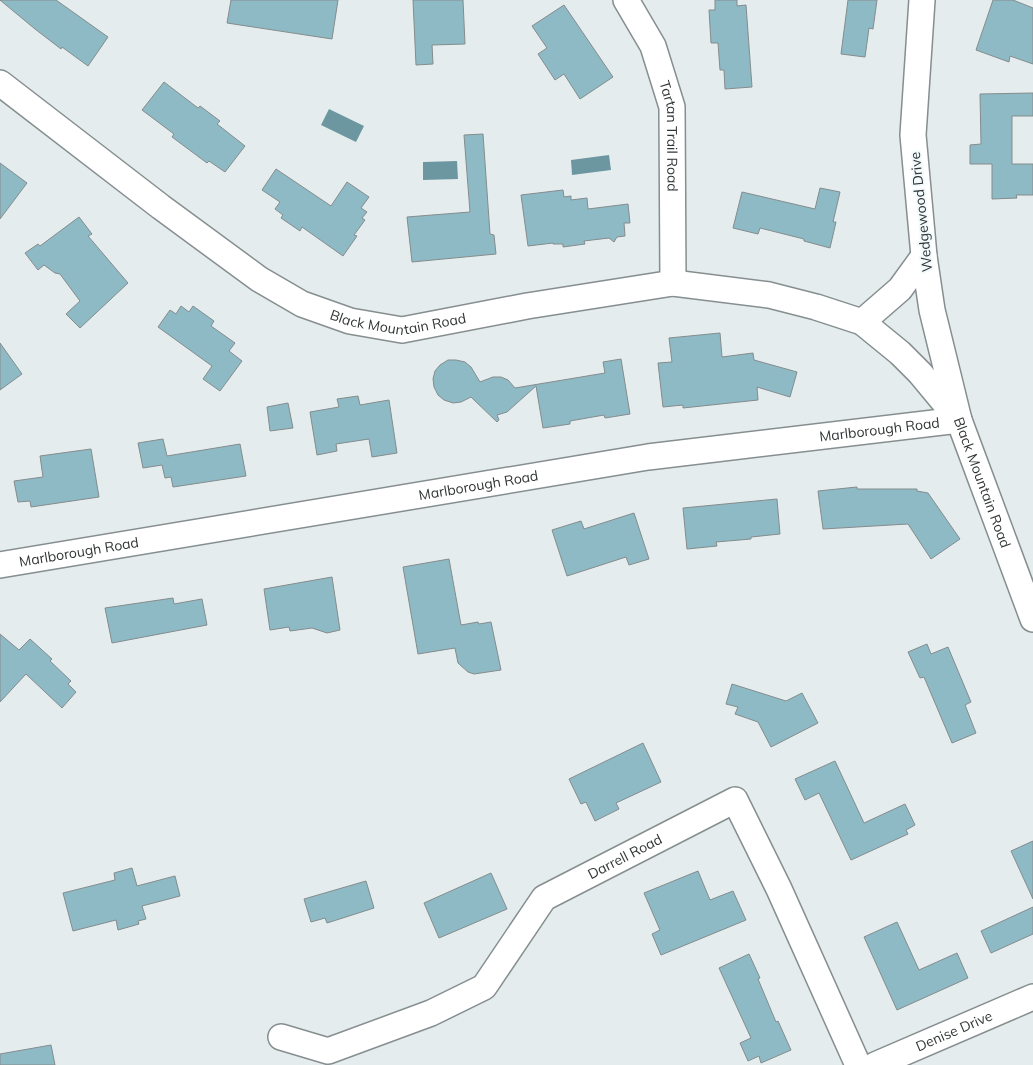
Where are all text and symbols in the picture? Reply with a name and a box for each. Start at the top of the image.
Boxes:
street label: Tartan Trail Road [655,78,681,192]
street label: Wedgewood Drive [906,151,936,273]
street label: Black Mountain Road [328,306,467,339]
street label: Marlborough Road [818,413,941,446]
street label: Black Mountain Road [950,415,1015,550]
street label: Marlborough Road [417,466,540,504]
street label: Marlborough Road [18,533,140,571]
street label: Darrell Road [585,830,665,883]
street label: Denise Drive [913,1007,995,1055]

